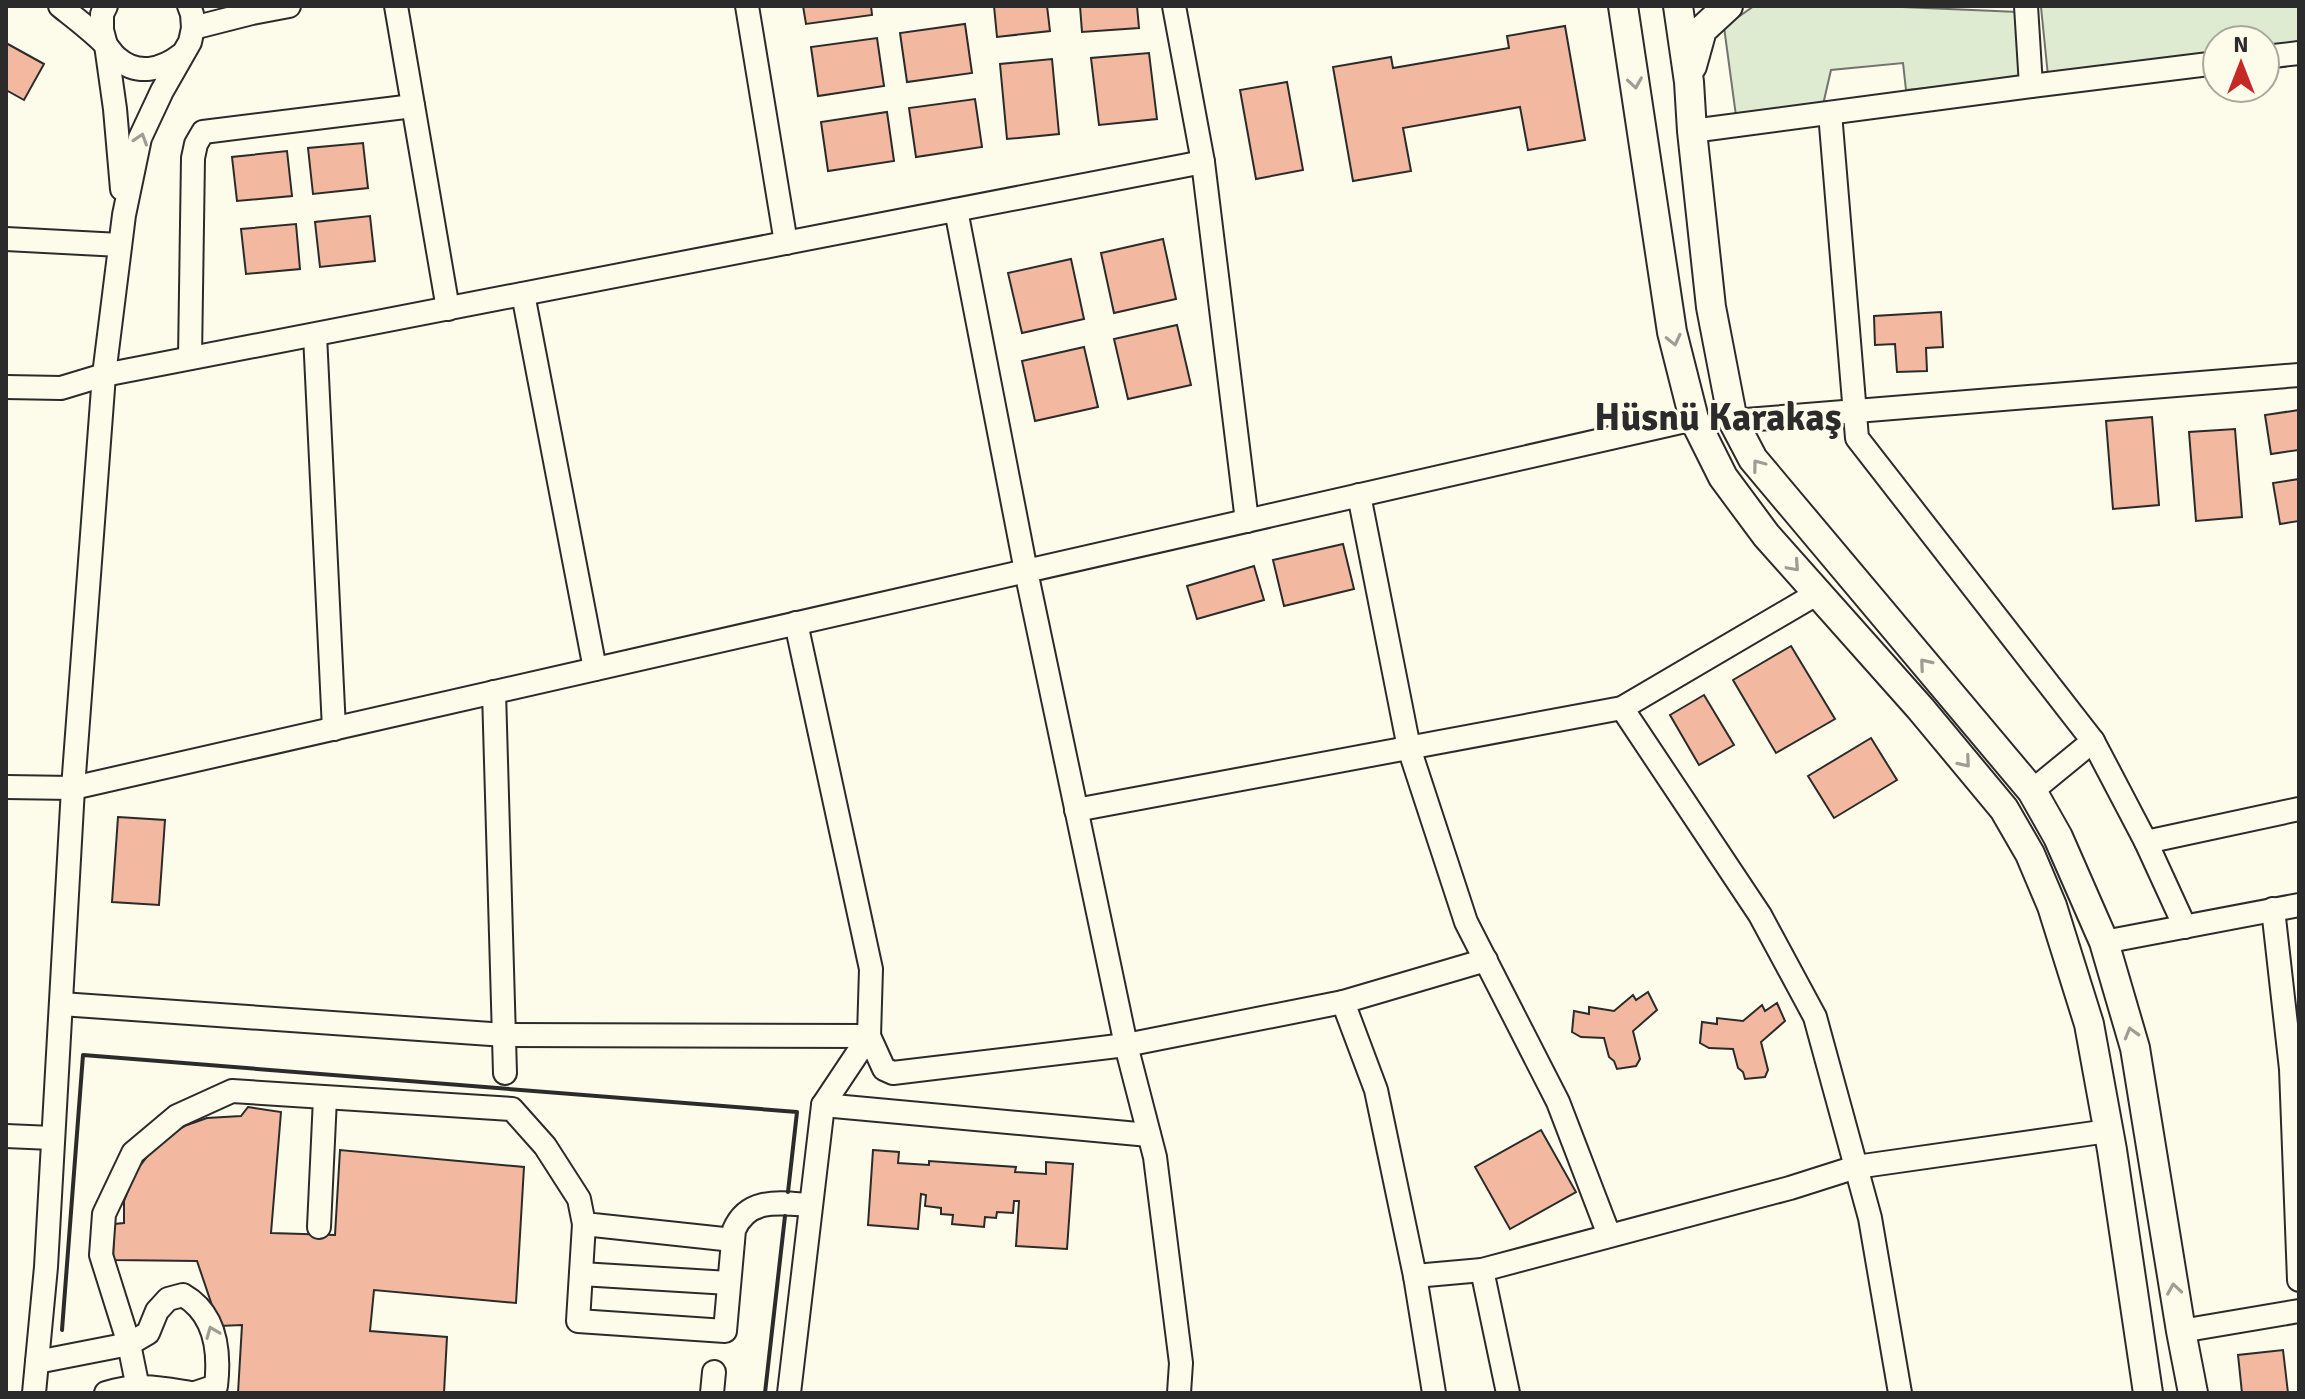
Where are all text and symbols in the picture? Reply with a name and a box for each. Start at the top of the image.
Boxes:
north arrow [2201,24,2281,104]
text: N [2233,31,2249,58]
one-way arrow [1626,76,1643,90]
one-way arrow [132,132,148,146]
one-way arrow [1665,333,1682,346]
district label: Hüsnü Karakaş [1594,394,1842,441]
one-way arrow [1754,459,1768,474]
one-way arrow [1784,556,1798,571]
one-way arrow [1920,659,1935,673]
one-way arrow [1955,753,1970,767]
one-way arrow [2124,1026,2140,1040]
one-way arrow [2166,1282,2183,1296]
one-way arrow [205,1326,221,1340]

